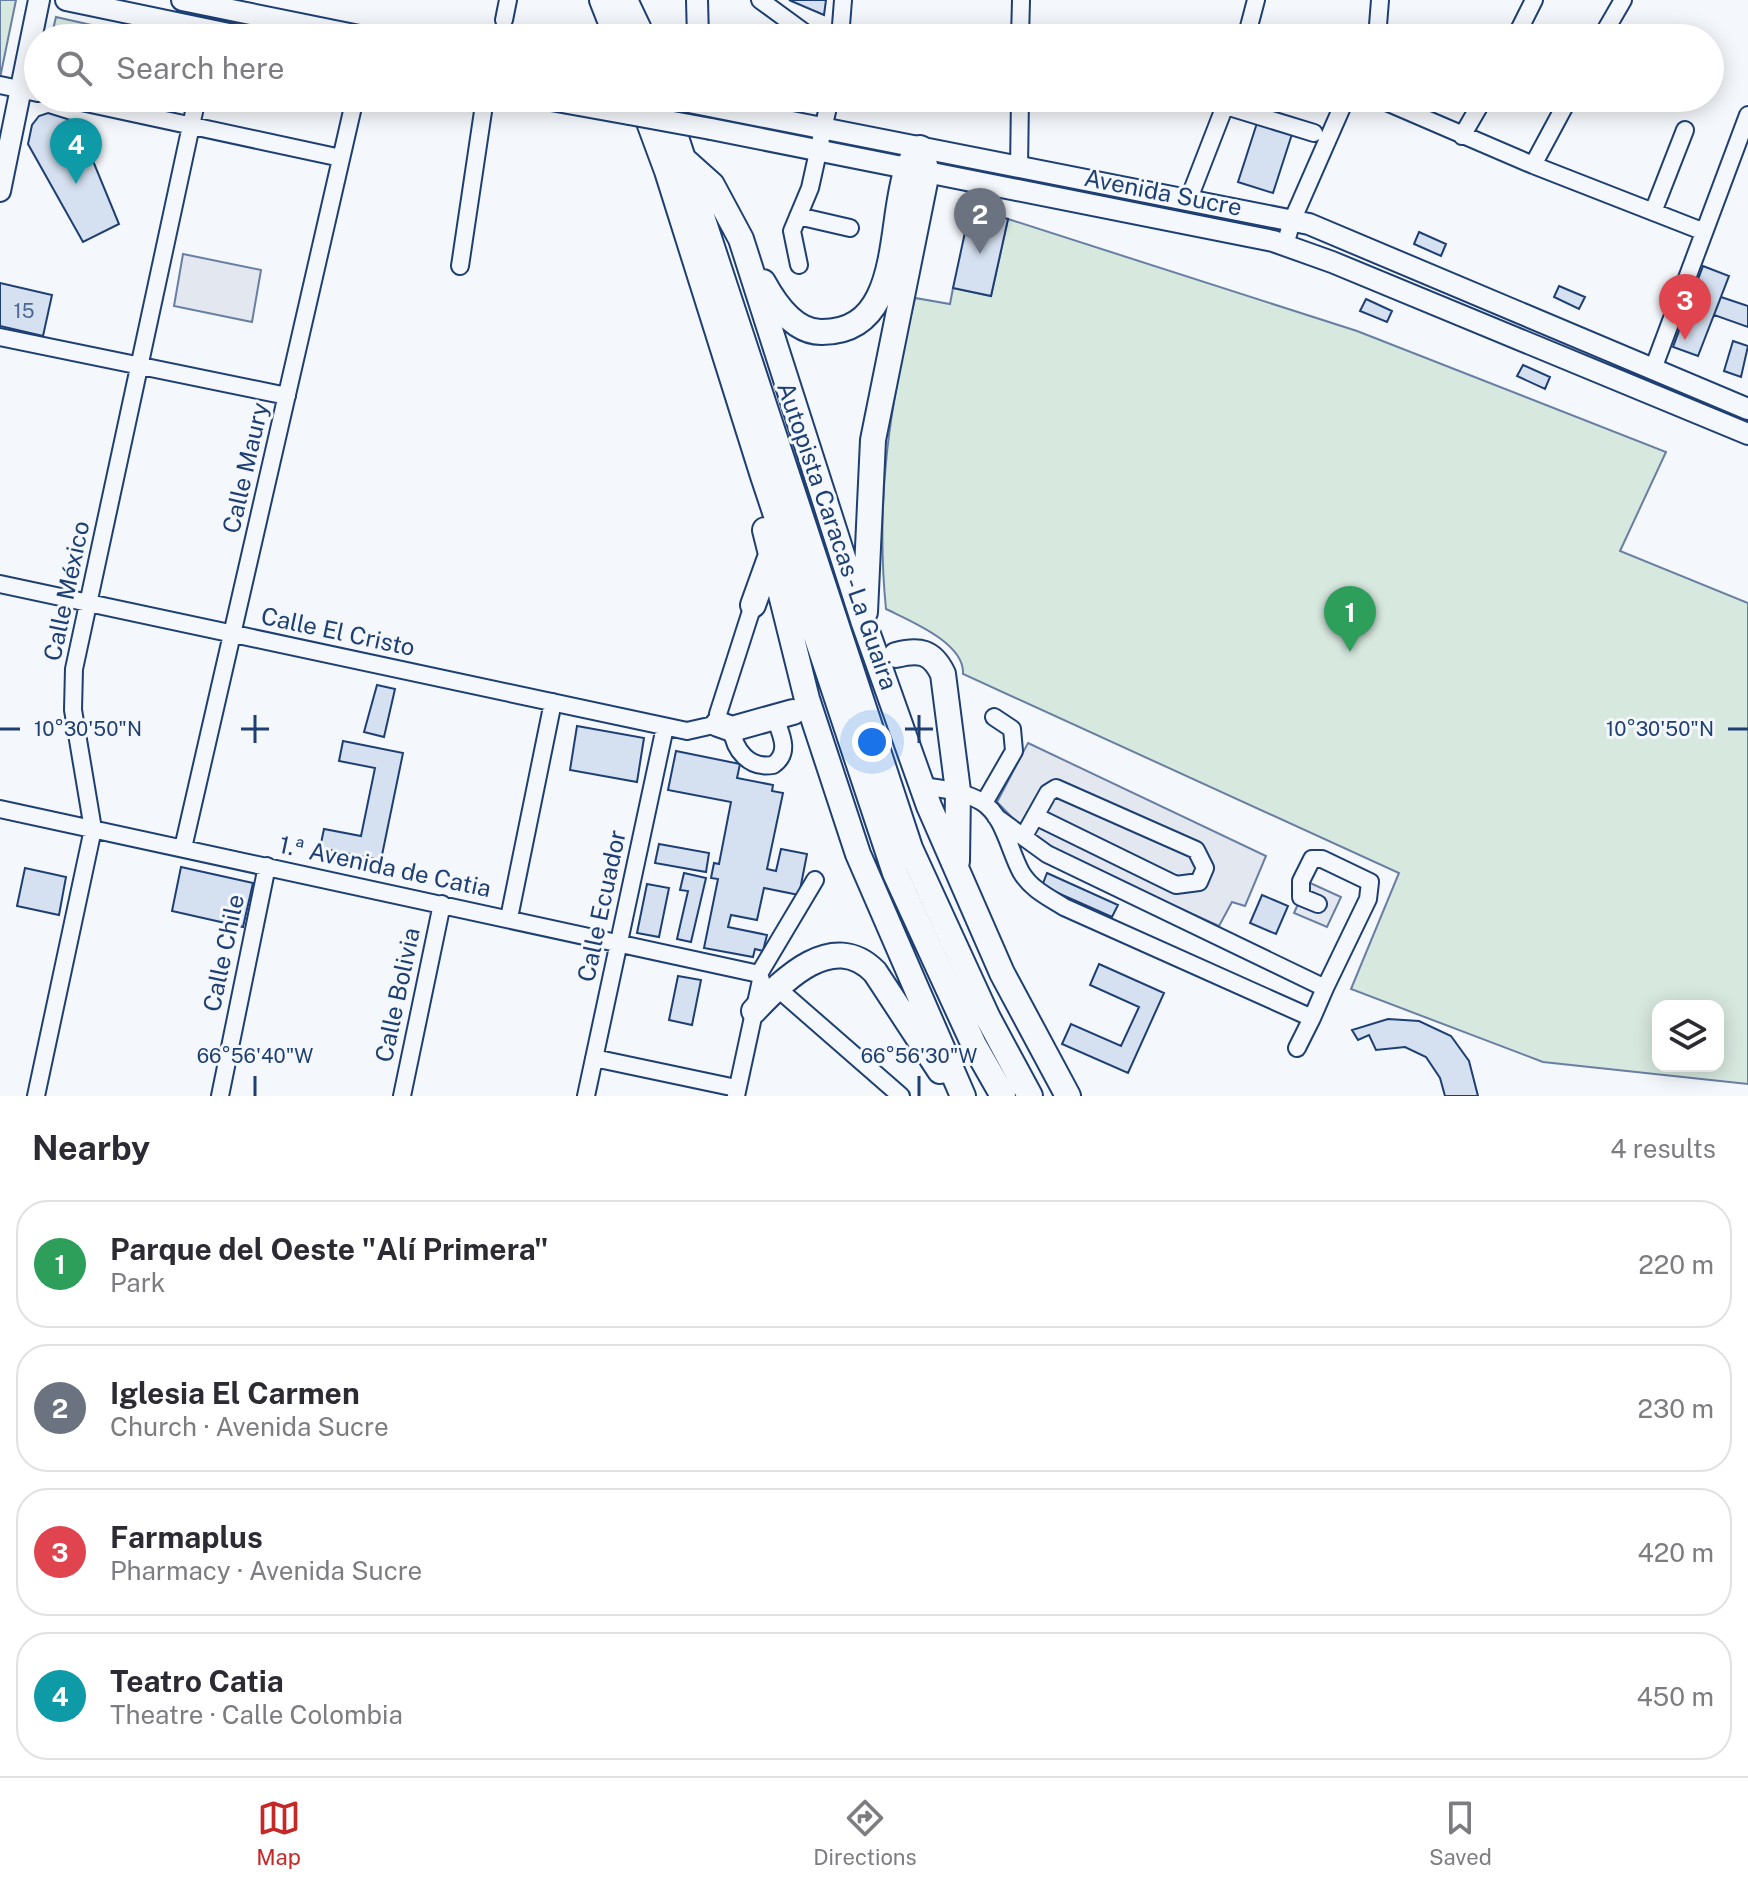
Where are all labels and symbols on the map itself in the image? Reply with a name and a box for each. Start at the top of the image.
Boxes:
pin: 4 [50,118,102,184]
street label: Avenida Sucre [1082,163,1244,221]
pin: 2 [954,188,1006,254]
pin: 3 [1659,274,1711,340]
house number: 15 [14,299,34,323]
street label: Autopista Caracas - La Guaira [772,378,904,693]
street label: Calle Maury [216,399,274,536]
street label: Calle México [38,518,95,663]
pin: 1 [1324,586,1376,652]
street label: Calle El Cristo [259,601,418,661]
text: 10°30'50"N [34,717,142,741]
text: 10°30'50"N [1606,717,1714,741]
your location [852,722,892,762]
street label: Calle Ecuador [571,827,631,984]
street label: 1.ª Avenida de Catia [277,830,494,902]
street label: Calle Chile [197,892,249,1014]
street label: Calle Bolivia [369,925,425,1065]
text: 66°56'40"W [197,1044,313,1068]
text: 66°56'30"W [861,1044,977,1068]

